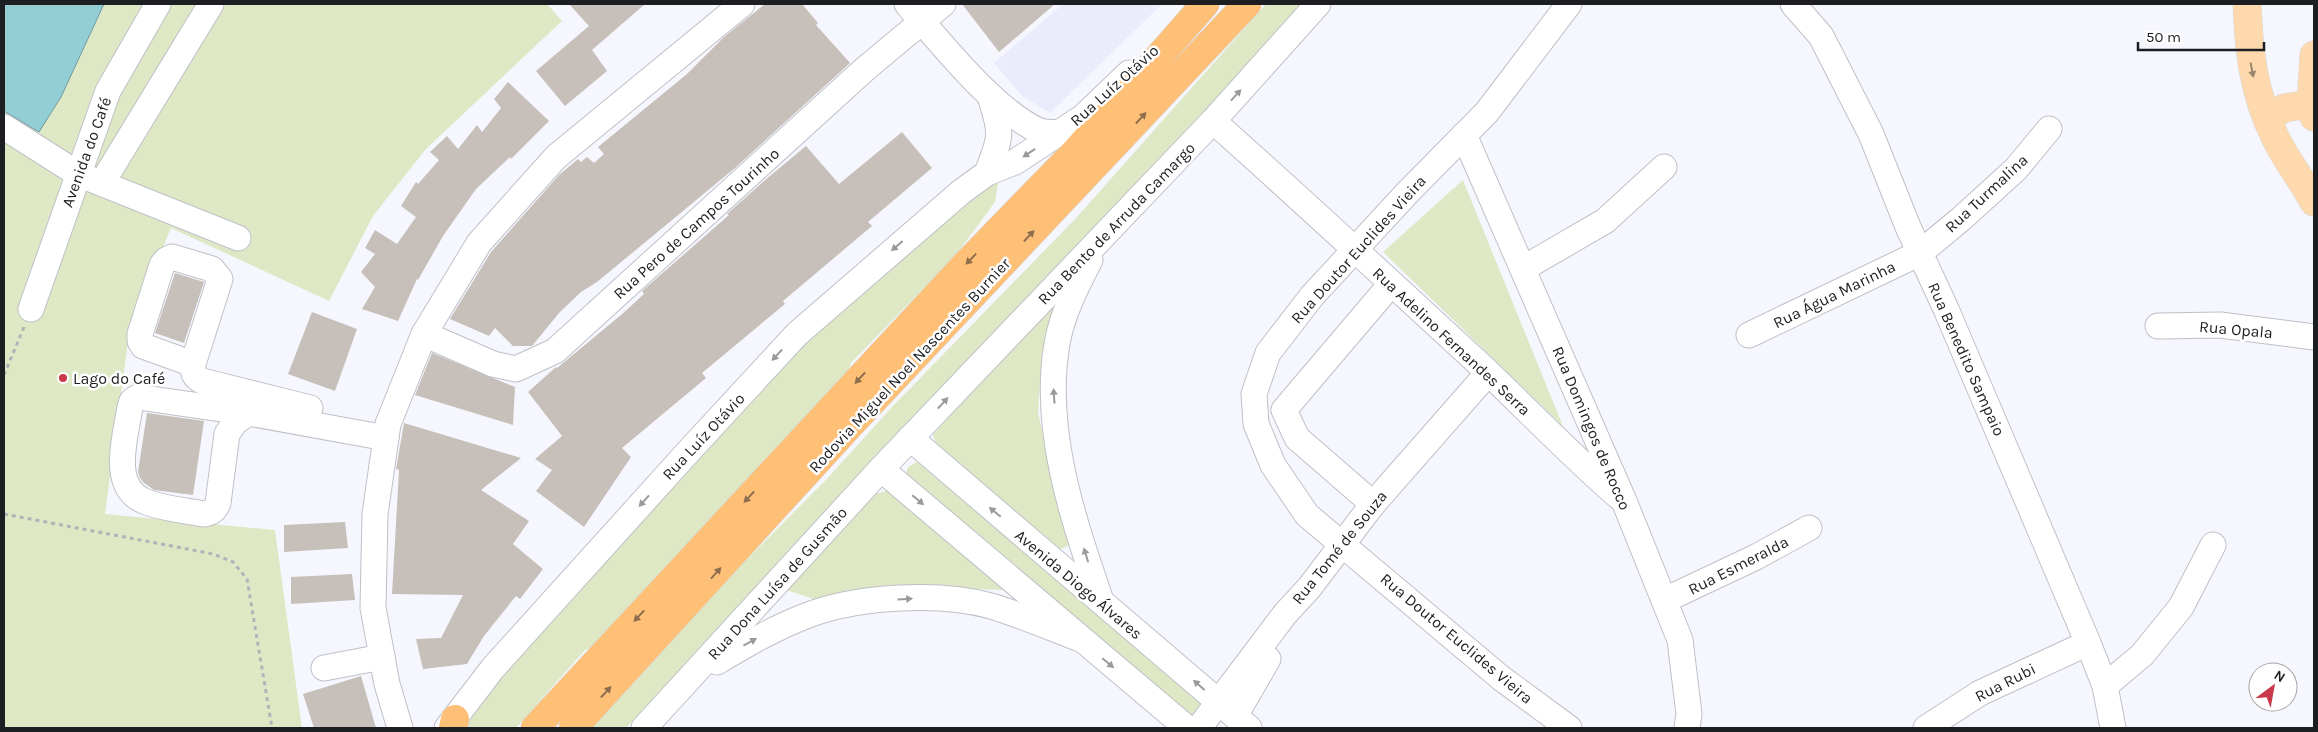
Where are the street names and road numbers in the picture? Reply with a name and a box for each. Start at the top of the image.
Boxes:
street label: Rua Luíz Otávio [1066,41,1162,130]
street label: Avenida do Café [58,94,115,210]
street label: Rua Bento de Arruda Camargo [1034,138,1199,308]
street label: Rua Pero de Campos Tourinho [609,144,783,303]
street label: Rua Turmalina [1941,150,2032,236]
street label: Rua Doutor Euclides Vieira [1287,171,1430,327]
street label: Rodovia Miguel Noel Nascentes Burnier [805,254,1014,477]
street label: Rua Água Marinha [1770,257,1898,332]
street label: Rua Adelino Fernandes Serra [1369,263,1534,419]
street label: Rua Benedito Sampaio [1924,279,2009,439]
street label: Rua Opala [2198,317,2274,342]
street label: Rua Domingos de Rocco [1548,343,1635,513]
street label: Rua Luíz Otávio [658,389,749,484]
street label: Rua Tomé de Souza [1288,487,1391,608]
street label: Rua Dona Luísa de Gusmão [704,503,851,664]
street label: Avenida Diogo Álvares [1011,526,1146,643]
street label: Rua Esmeralda [1685,532,1792,599]
street label: Rua Doutor Euclides Vieira [1377,569,1537,708]
street label: Rua Rubi [1972,659,2039,706]

